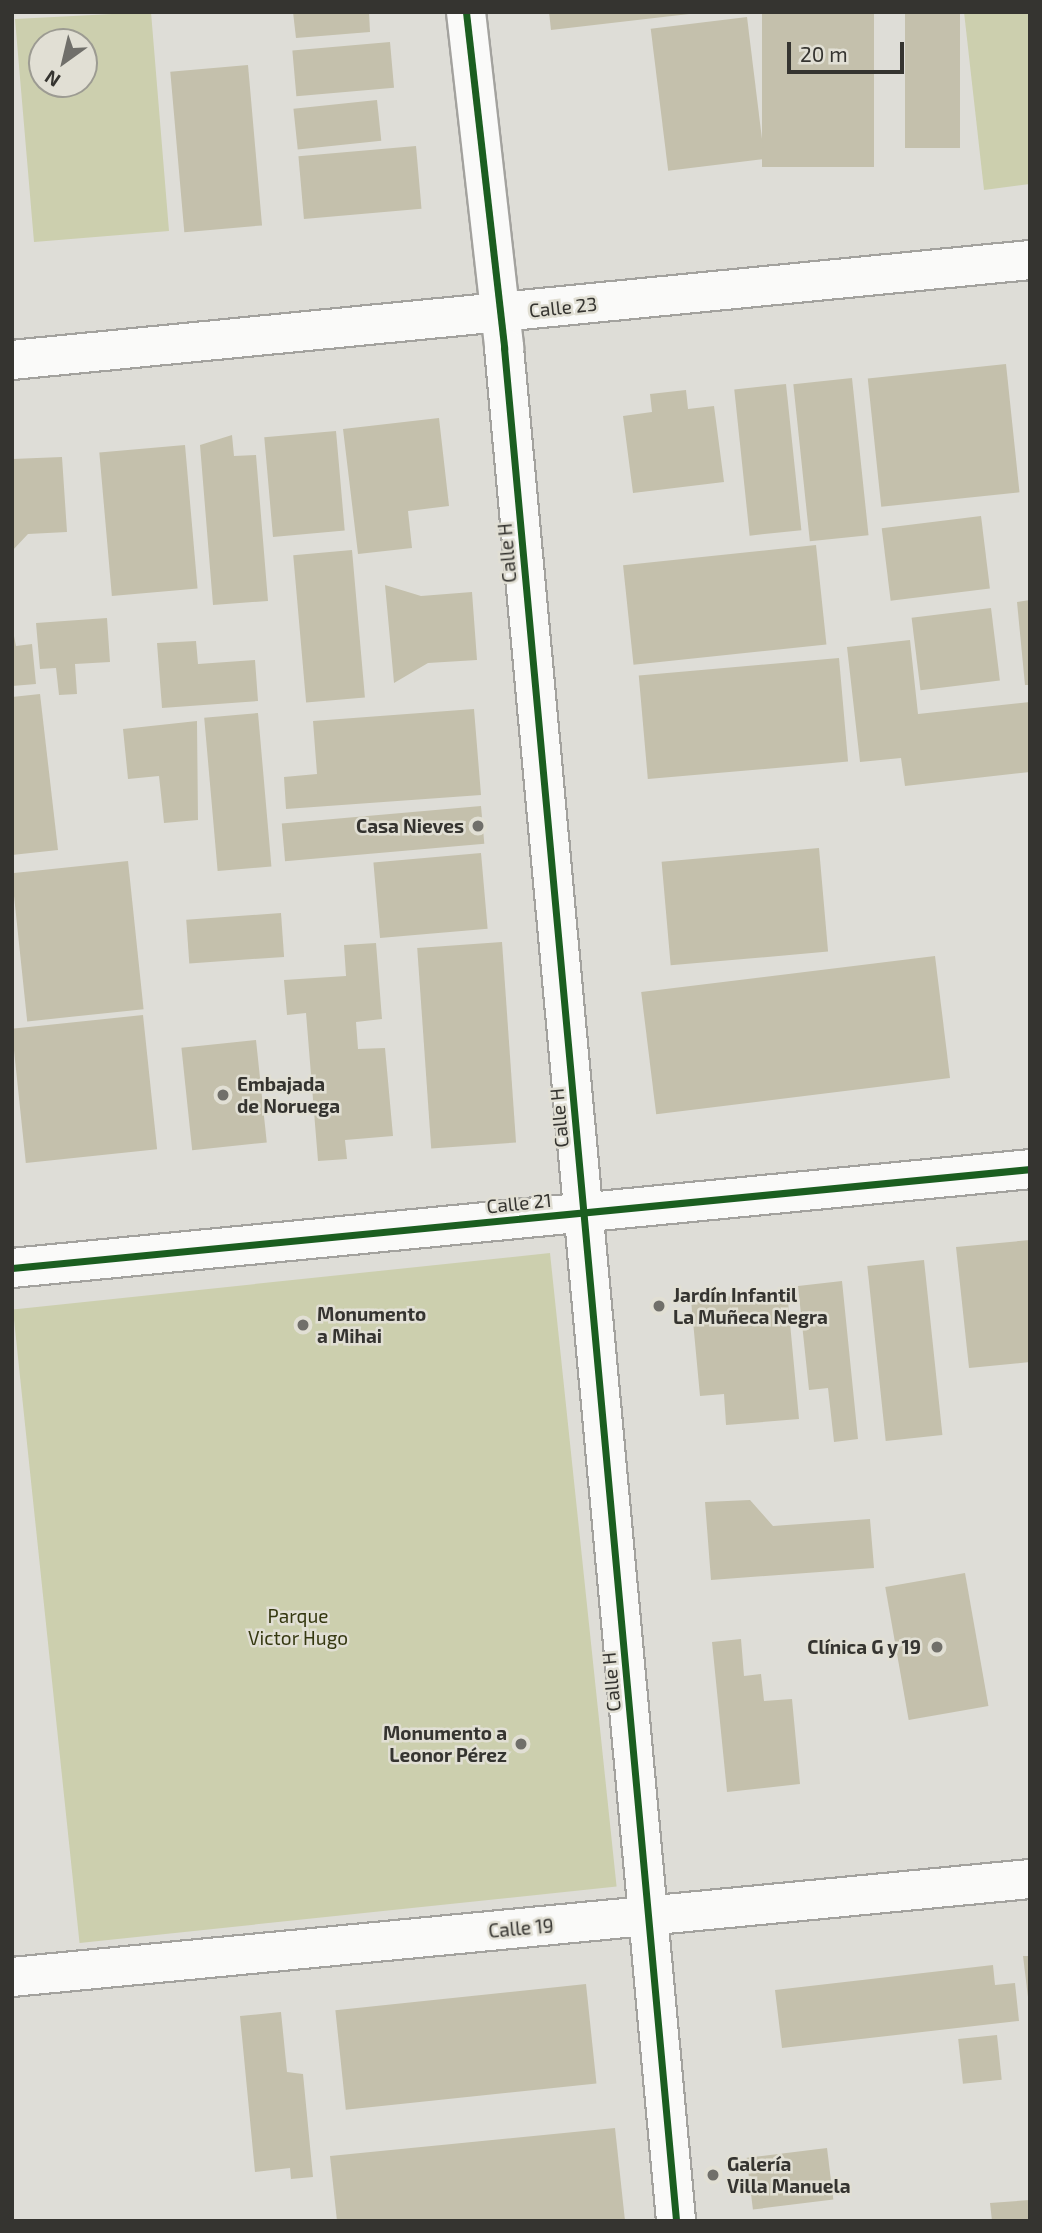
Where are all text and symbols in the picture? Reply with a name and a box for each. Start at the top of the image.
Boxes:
north arrow [28,28,98,98]
scale bar [790,28,907,72]
text: 20 m [800,41,848,66]
text: N [40,66,64,93]
street label: Calle 23 [528,292,598,322]
street label: Calle H [493,522,521,584]
place label: Casa Nieves [356,815,464,837]
marker: Casa Nieves [470,818,486,834]
place label: Embajada de Noruega [237,1073,340,1117]
marker: Embajada de Noruega [215,1087,231,1103]
street label: Calle H [545,1087,573,1149]
street label: Calle 21 [485,1188,553,1218]
place label: Jardín Infantil La Muñeca Negra [673,1284,828,1328]
marker: Jardín Infantil La Muñeca Negra [651,1298,667,1314]
place label: Monumento a Mihai [317,1303,426,1347]
marker: Monumento a Mihai [295,1317,311,1333]
park label: Parque Victor Hugo [248,1605,348,1649]
place label: Clínica G y 19 [806,1636,921,1658]
marker: Clínica G y 19 [927,1637,947,1657]
street label: Calle H [597,1651,625,1713]
place label: Monumento a Leonor Pérez [383,1722,507,1766]
marker: Monumento a Leonor Pérez [513,1736,529,1752]
street label: Calle 19 [487,1914,555,1942]
place label: Galería Villa Manuela [727,2153,850,2197]
marker: Galería Villa Manuela [705,2167,721,2183]

